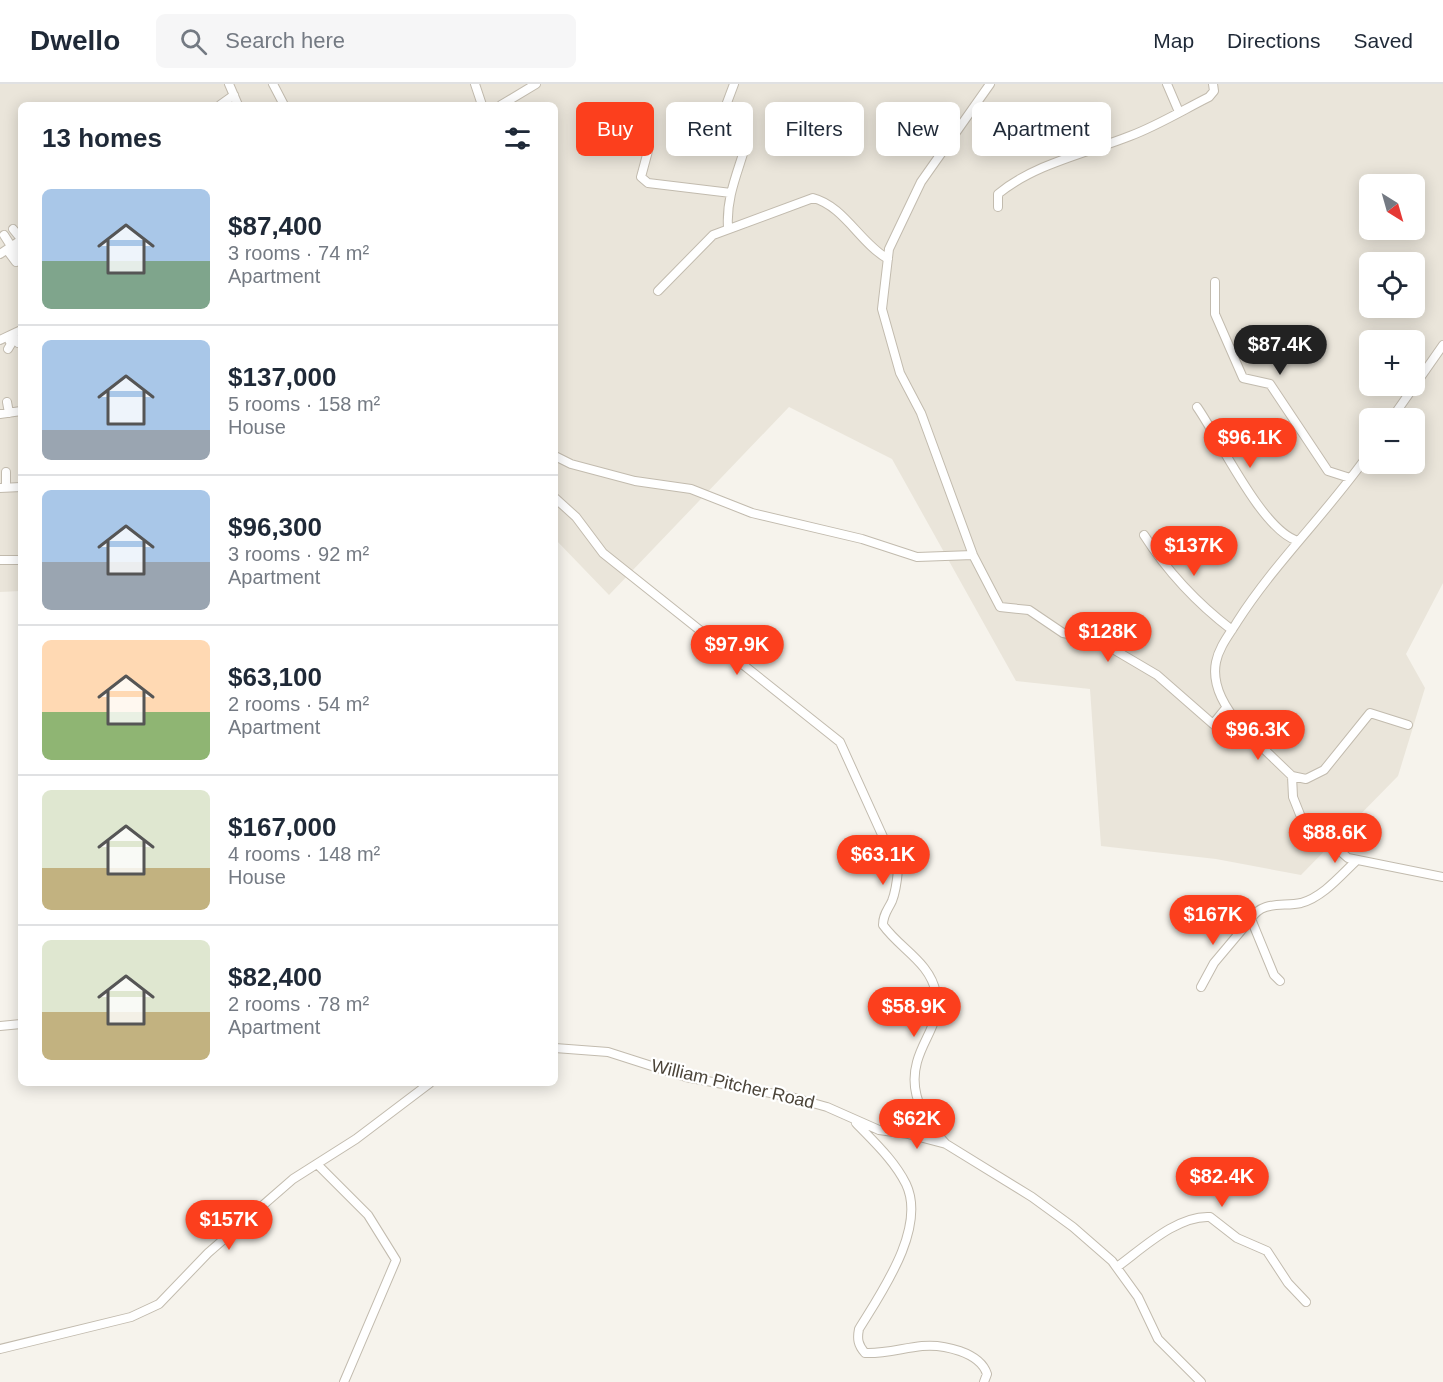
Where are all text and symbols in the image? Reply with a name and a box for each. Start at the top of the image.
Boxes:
search box [156,14,576,68]
text: Dwello [30,25,120,56]
icon: search [177,25,210,58]
text: Search here [225,28,345,53]
text: Map [1153,29,1194,52]
text: Directions [1227,29,1320,52]
text: Saved [1353,29,1413,52]
chip: Buy [576,102,654,156]
chip: Rent [666,102,753,156]
chip: Filters [765,102,864,156]
chip: New [876,102,960,156]
chip: Apartment [972,102,1111,156]
icon: filters [501,122,534,155]
text: 13 homes [42,123,162,153]
north arrow [1359,174,1425,240]
map controls [1359,174,1425,474]
text: $87,400 [228,211,322,241]
icon: home [90,213,162,285]
text: 3 rooms · 74 m² [228,242,369,264]
button: locate [1359,252,1425,318]
text: Apartment [228,265,320,287]
pin: $87.4K [1231,325,1329,376]
button: + [1359,330,1425,396]
text: $87.4K [1248,333,1312,355]
text: $137,000 [228,362,336,392]
icon: home [90,364,162,436]
text: 5 rooms · 158 m² [228,393,380,415]
button: − [1359,408,1425,474]
text: House [228,416,286,438]
pin: $96.1K [1201,418,1299,469]
text: $96.1K [1218,426,1282,448]
text: $96,300 [228,512,322,542]
icon: home [90,514,162,586]
pin: $137K [1152,526,1236,577]
text: $137K [1165,534,1223,556]
text: 3 rooms · 92 m² [228,543,369,565]
text: Apartment [228,566,320,588]
pin: $128K [1066,612,1150,663]
text: $128K [1079,620,1137,642]
pin: $97.9K [688,625,786,676]
text: $97.9K [705,633,769,655]
text: $63,100 [228,662,322,692]
icon: home [90,664,162,736]
text: 2 rooms · 54 m² [228,693,369,715]
pin: $96.3K [1209,710,1307,761]
text: Apartment [228,716,320,738]
text: $96.3K [1226,718,1290,740]
text: $167,000 [228,812,336,842]
pin: $88.6K [1286,813,1384,864]
icon: home [90,814,162,886]
text: $88.6K [1303,821,1367,843]
pin: $63.1K [834,835,932,886]
text: 4 rooms · 148 m² [228,843,380,865]
text: $63.1K [851,843,915,865]
text: House [228,866,286,888]
pin: $167K [1171,895,1255,946]
text: $167K [1184,903,1242,925]
text: $82,400 [228,962,322,992]
icon: home [90,964,162,1036]
pin: $58.9K [865,987,963,1038]
text: 2 rooms · 78 m² [228,993,369,1015]
text: $58.9K [882,995,946,1017]
text: Apartment [228,1016,320,1038]
street label: William Pitcher Road [649,1055,817,1113]
pin: $62K [881,1099,953,1150]
text: $62K [893,1107,941,1129]
pin: $82.4K [1173,1157,1271,1208]
text: $82.4K [1190,1165,1254,1187]
pin: $157K [187,1200,271,1251]
text: $157K [200,1208,258,1230]

